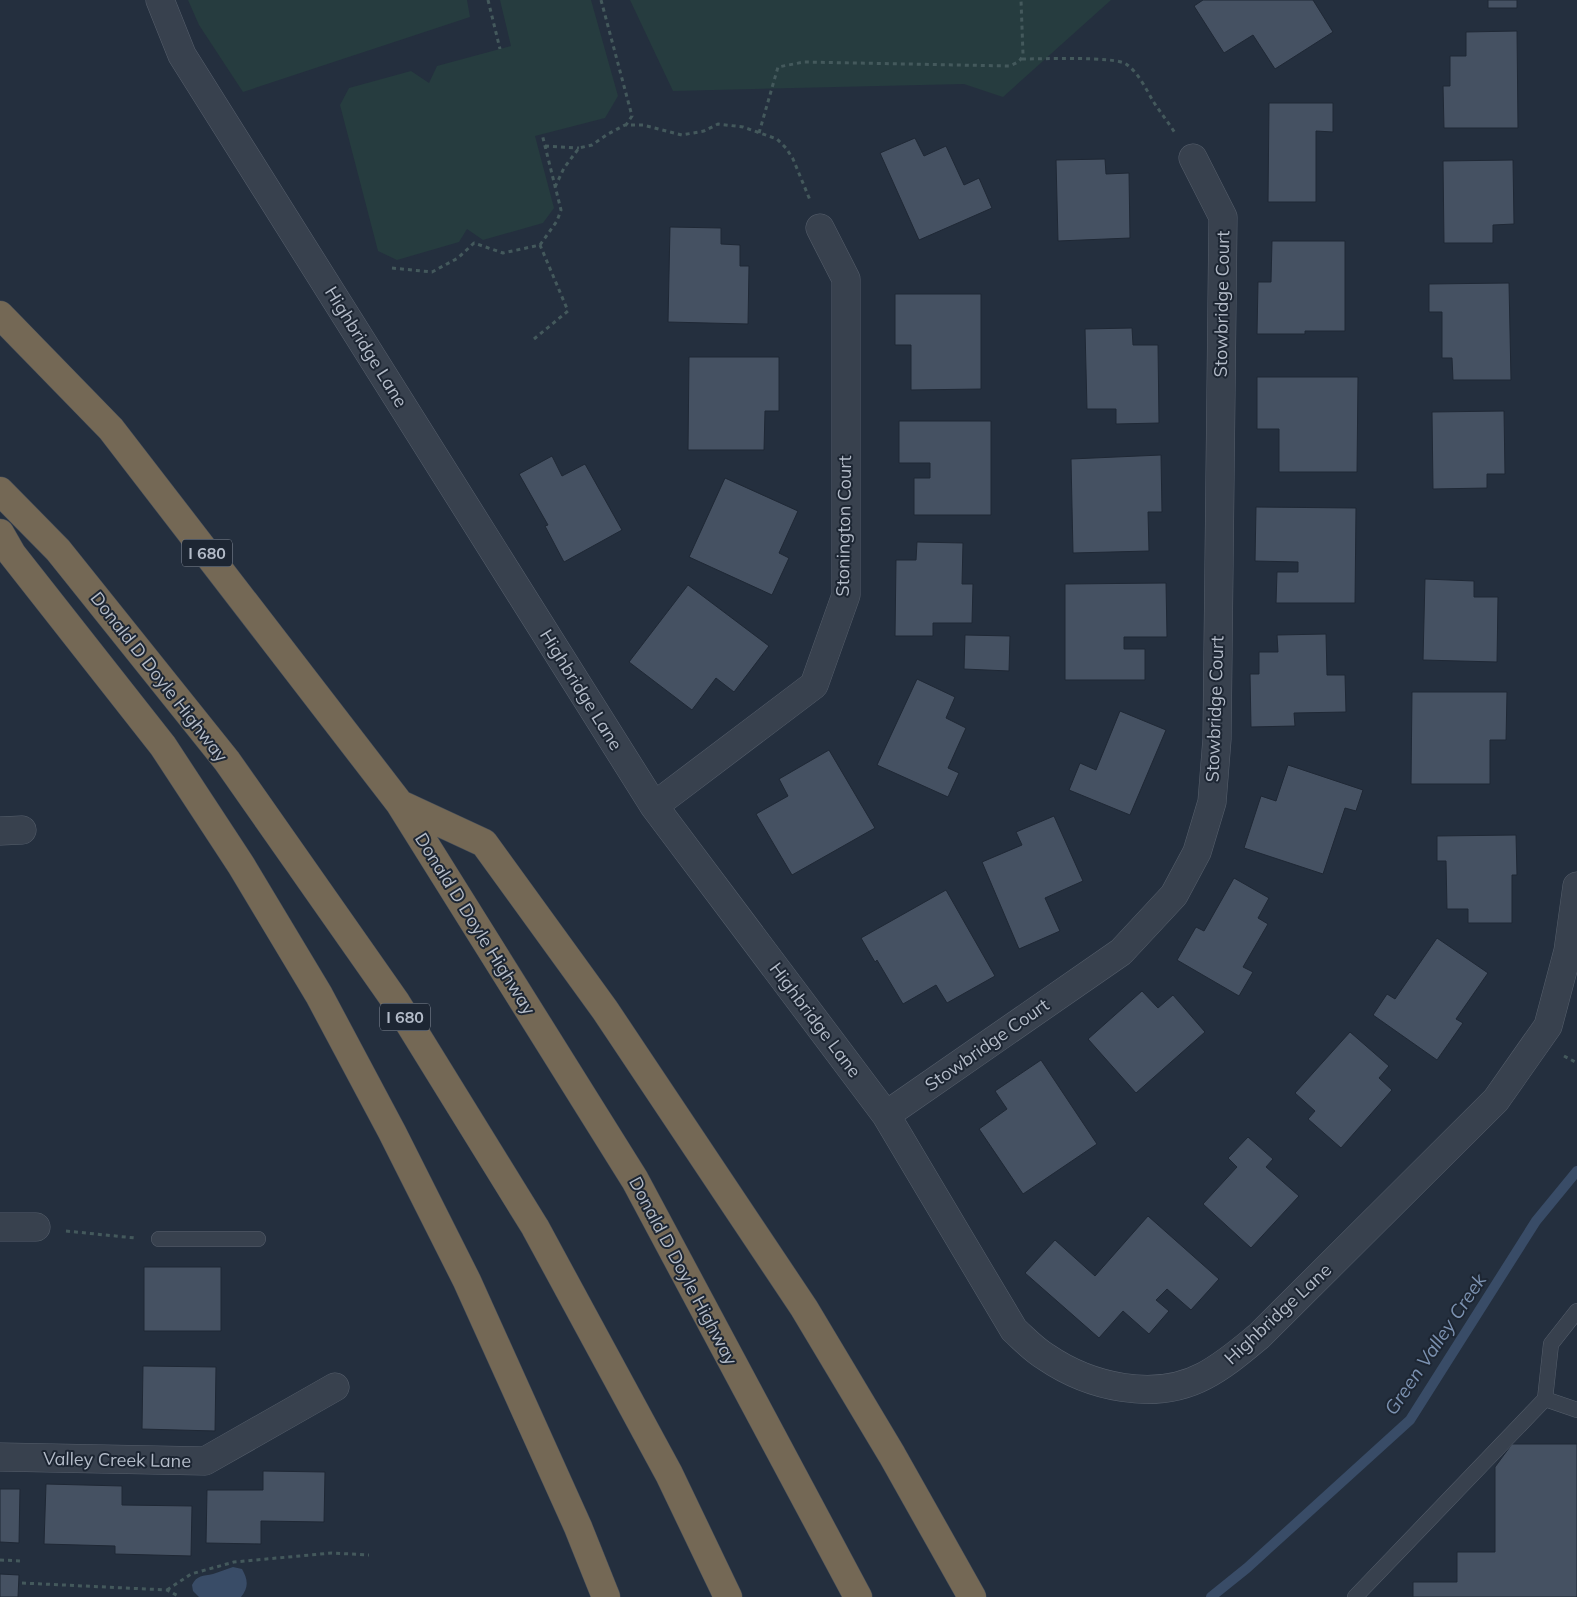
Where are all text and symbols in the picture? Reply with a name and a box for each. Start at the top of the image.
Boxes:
street label: Stowbridge Court [1209,230,1234,377]
street label: Highbridge Lane [320,282,413,411]
street label: Stonington Court [831,455,856,597]
road number: I 680 [182,540,232,566]
street label: Donald D Doyle Highway [86,587,233,767]
street label: Highbridge Lane [535,625,628,754]
street label: Stowbridge Court [1200,635,1229,783]
street label: Donald D Doyle Highway [410,829,541,1019]
street label: Highbridge Lane [765,958,866,1082]
street label: Stowbridge Court [920,993,1053,1096]
road number: I 680 [380,1004,430,1030]
street label: Donald D Doyle Highway [624,1173,743,1369]
street label: Highbridge Lane [1219,1258,1336,1369]
water label: Green Valley Creek [1379,1268,1492,1419]
street label: Valley Creek Lane [43,1447,191,1472]

